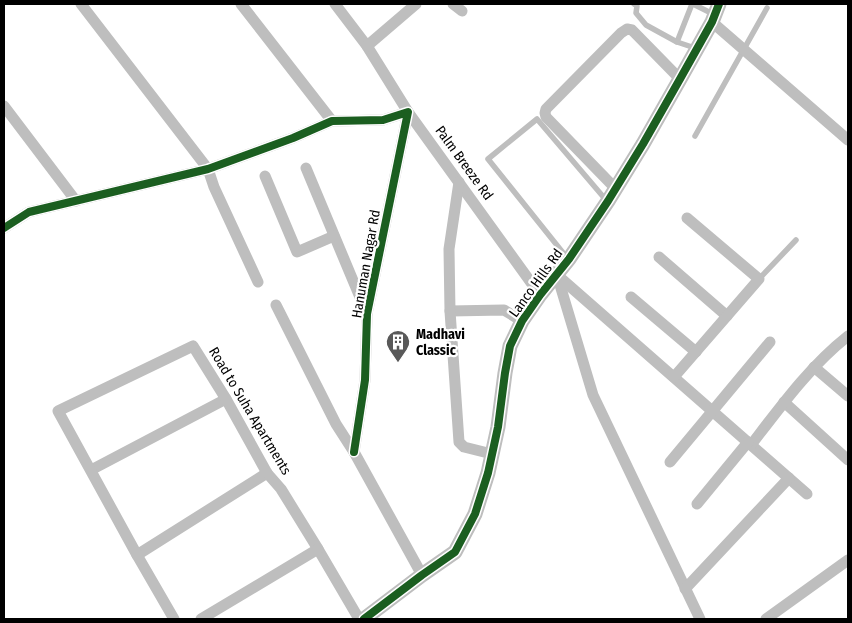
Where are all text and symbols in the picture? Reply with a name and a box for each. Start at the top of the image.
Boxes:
street label: Palm Breeze Rd [431,123,497,203]
street label: Hanuman Nagar Rd [348,208,384,320]
street label: Lanco Hills Rd [506,246,566,320]
place label: Madhavi Classic [416,326,465,359]
building icon: Madhavi Classic [385,329,411,363]
street label: Road to Suha Apartments [205,344,295,478]

